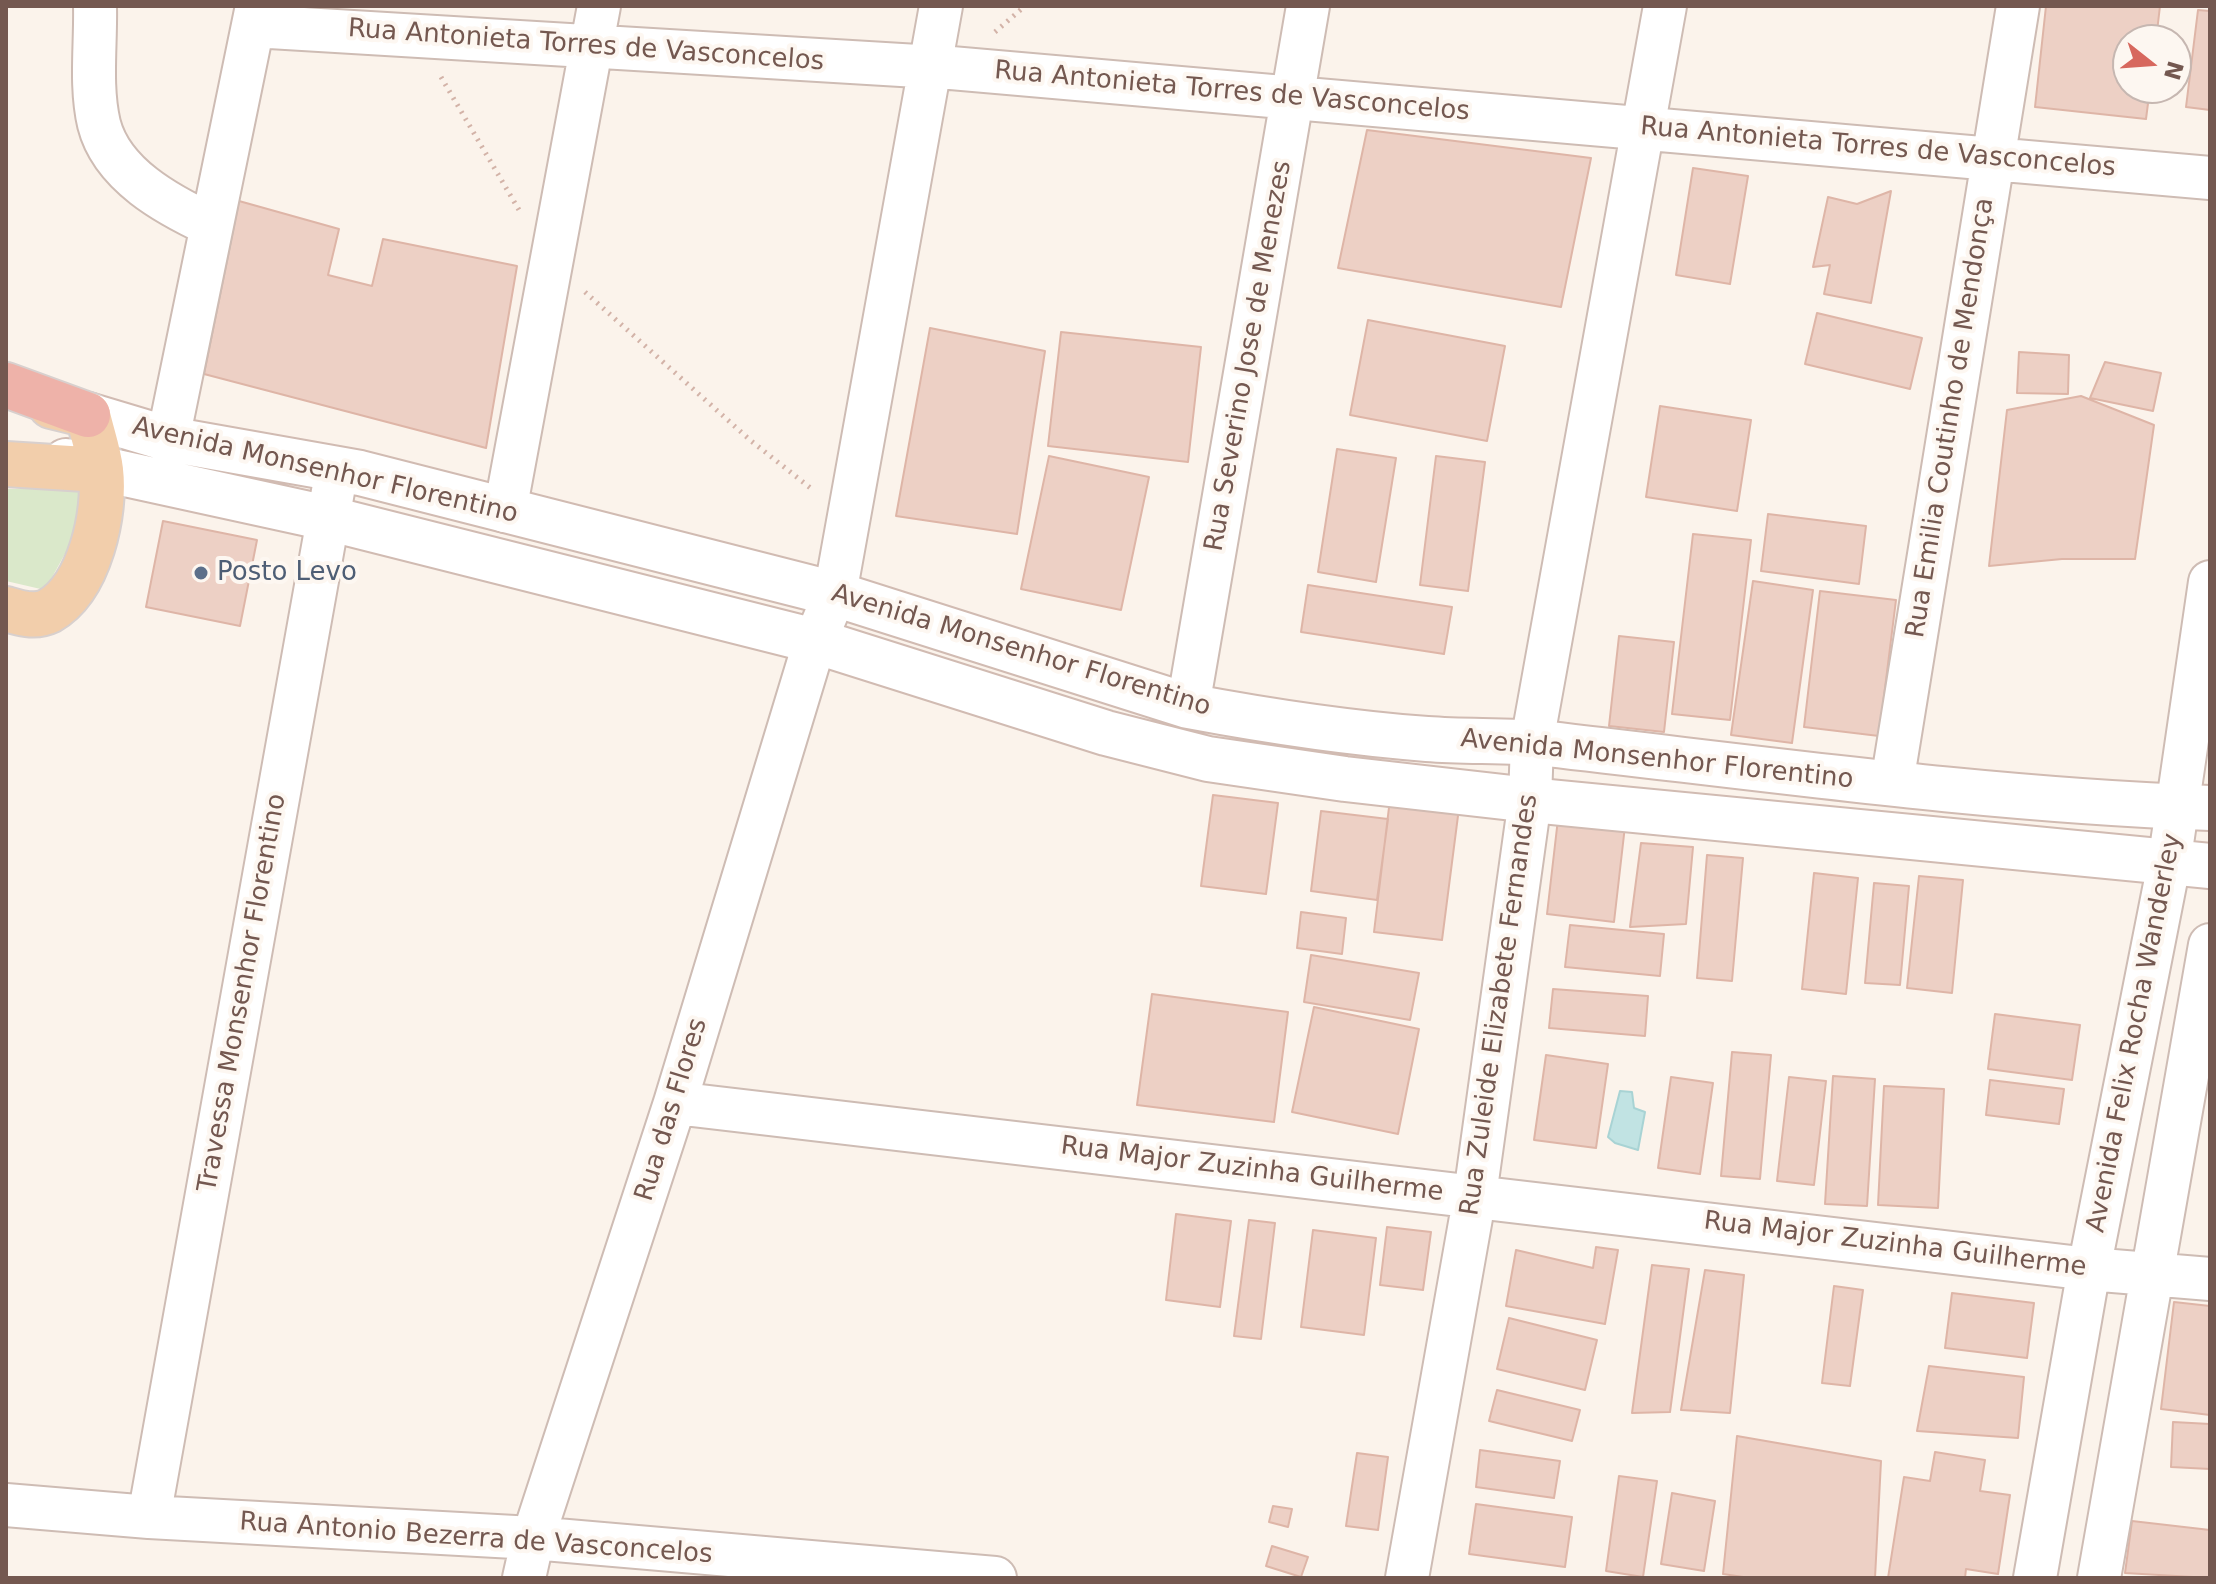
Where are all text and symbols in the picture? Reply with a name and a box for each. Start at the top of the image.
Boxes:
street label: Rua Antonieta Torres de Vasconcelos [347,14,825,78]
north arrow [2112,24,2192,104]
street label: Rua Antonieta Torres de Vasconcelos [993,56,1471,128]
text: N [2159,58,2188,83]
street label: Rua Antonieta Torres de Vasconcelos [1639,112,2117,184]
street label: Rua Severino Jose de Menezes [1199,158,1299,554]
street label: Rua Emilia Coutinho de Mendonça [1901,196,2001,640]
street label: Avenida Monsenhor Florentino [129,411,521,531]
place label: Posto Levo [217,557,357,589]
marker: Posto Levo [192,564,210,582]
street label: Avenida Monsenhor Florentino [828,578,1214,724]
street label: Avenida Monsenhor Florentino [1459,724,1855,796]
street label: Travessa Monsenhor Florentino [193,791,293,1195]
street label: Rua Zuleide Elizabete Fernandes [1455,792,1545,1218]
street label: Avenida Felix Rocha Wanderley [2081,831,2189,1235]
street label: Rua das Flores [629,1015,715,1205]
street label: Rua Major Zuzinha Guilherme [1059,1131,1445,1209]
street label: Rua Major Zuzinha Guilherme [1702,1206,2088,1284]
street label: Rua Antonio Bezerra de Vasconcelos [238,1507,714,1571]

